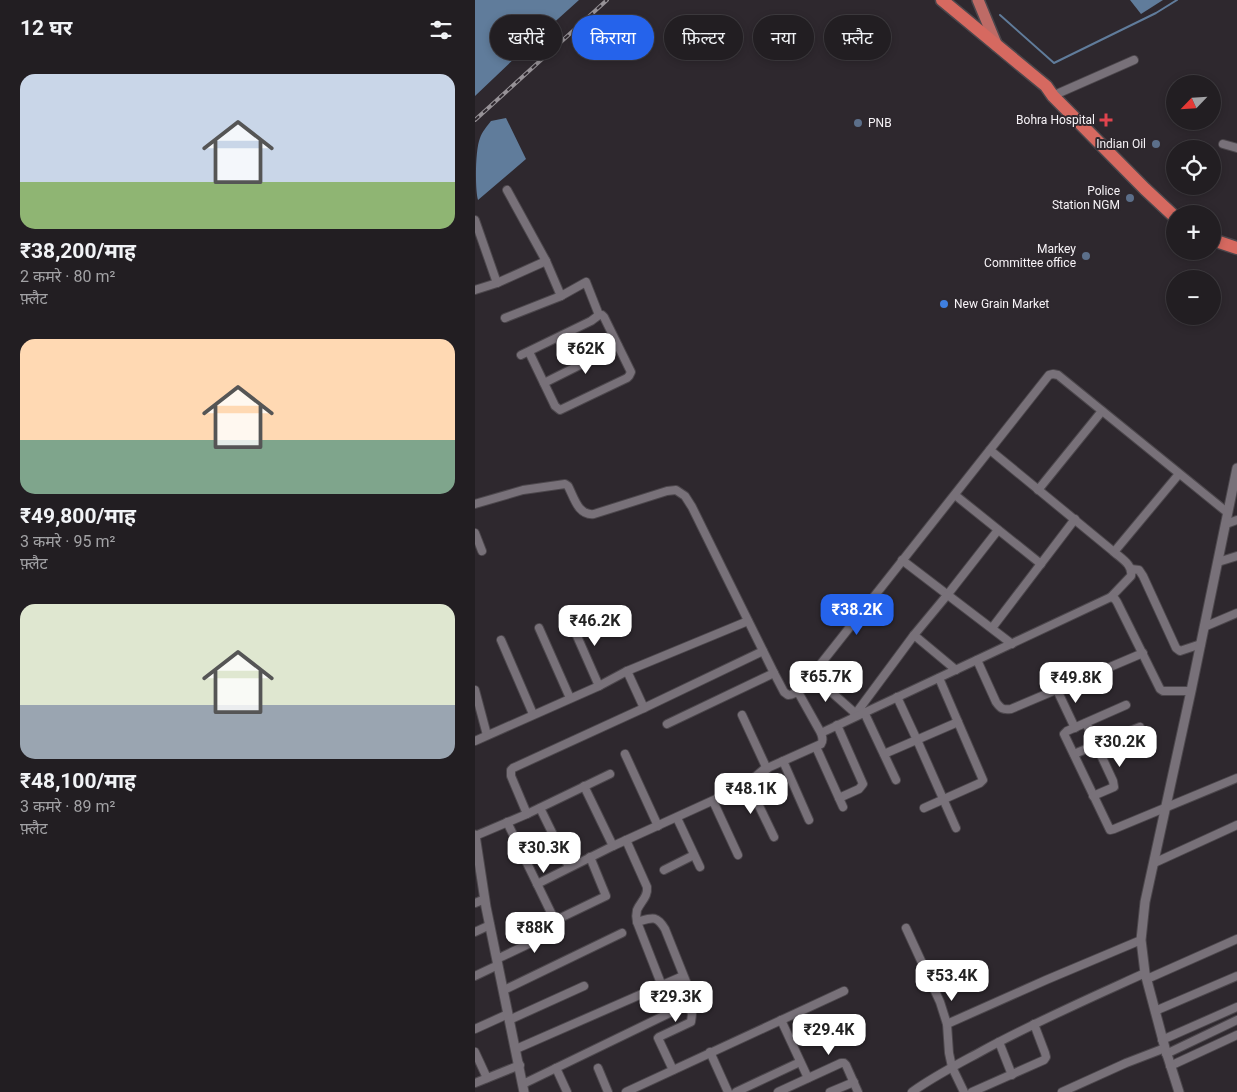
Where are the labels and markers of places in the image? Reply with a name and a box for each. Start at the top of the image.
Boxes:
place label: Bohra Hospital [1016,113,1095,127]
marker: Bohra Hospital [1099,113,1113,127]
place label: PNB [868,116,892,130]
marker: PNB [852,117,864,129]
place label: Indian Oil [1096,137,1146,151]
marker: Indian Oil [1150,138,1162,150]
place label: Police Station NGM [1052,184,1120,212]
marker: Police Station NGM [1124,192,1136,204]
place label: Markey Committee office [984,242,1076,270]
marker: Markey Committee office [1080,250,1092,262]
place label: New Grain Market [954,297,1049,311]
marker: New Grain Market [938,298,950,310]
pin: ₹62K [556,332,616,375]
pin: ₹38.2K [816,594,898,636]
pin: ₹46.2K [554,604,636,647]
pin: ₹65.7K [785,660,867,703]
pin: ₹49.8K [1035,662,1117,704]
pin: ₹30.2K [1079,726,1161,768]
pin: ₹48.1K [710,772,792,815]
pin: ₹30.3K [503,832,585,874]
pin: ₹88K [505,912,565,954]
pin: ₹53.4K [911,960,993,1002]
pin: ₹29.3K [635,980,717,1023]
pin: ₹29.4K [788,1014,870,1056]

